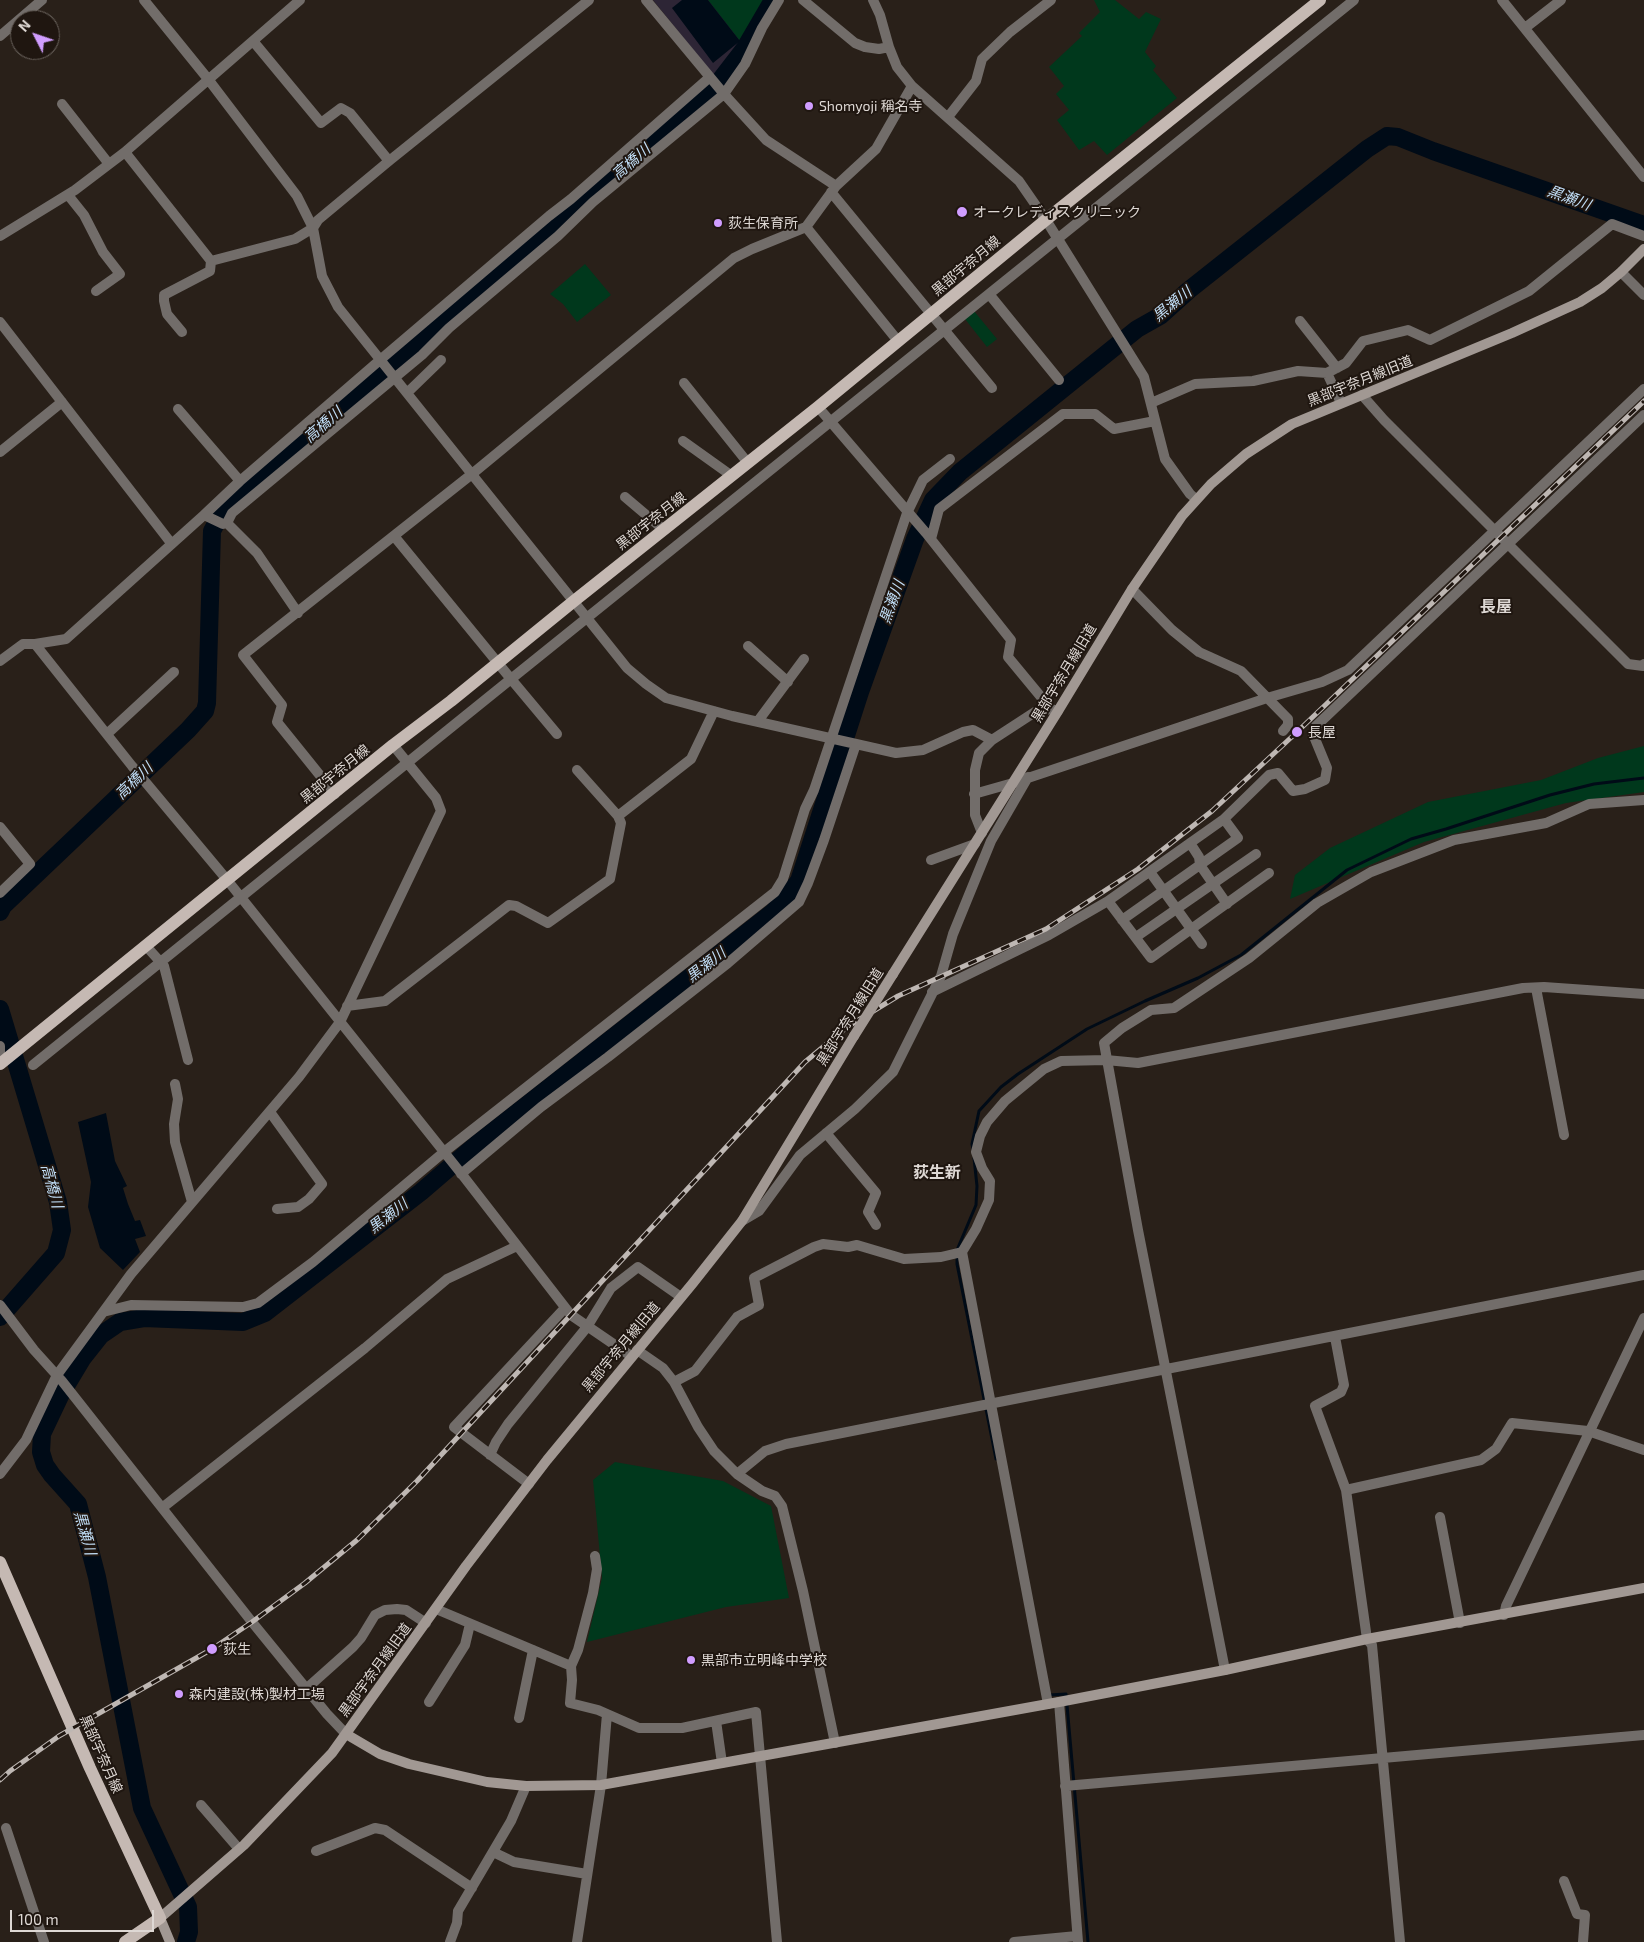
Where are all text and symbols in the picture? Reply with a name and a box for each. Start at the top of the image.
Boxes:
north arrow [10,10,60,60]
text: N [14,16,34,35]
place label: Shomyoji 稱名寺 [819,98,923,114]
marker: Shomyoji 稱名寺 [803,100,815,112]
water label: 高橋川 [608,140,654,184]
water label: 黒瀬川 [1545,182,1593,214]
place label: オークレディスクリニック [973,204,1141,220]
marker: オークレディスクリニック [955,205,969,219]
place label: 荻生保育所 [728,215,798,231]
marker: 荻生保育所 [712,217,724,229]
street label: 黒部宇奈月線 [928,233,1004,299]
water label: 黒瀬川 [1149,283,1195,325]
street label: 黒部宇奈月線旧道 [1305,352,1415,410]
water label: 高橋川 [300,403,346,447]
street label: 黒部宇奈月線 [613,489,689,553]
water label: 黒瀬川 [876,578,908,626]
district label: 長屋 [1480,597,1512,617]
street label: 黒部宇奈月線旧道 [1028,621,1100,725]
place label: 長屋 [1308,724,1336,740]
marker: 長屋 [1290,725,1304,739]
street label: 黒部宇奈月線 [297,741,373,807]
water label: 高橋川 [112,759,156,803]
water label: 黒瀬川 [683,944,729,986]
street label: 黒部宇奈月線旧道 [813,965,887,1069]
water label: 高橋川 [37,1162,67,1210]
district label: 荻生新 [913,1163,961,1183]
water label: 黒瀬川 [365,1195,411,1237]
street label: 黒部宇奈月線旧道 [579,1299,663,1395]
water label: 黒瀬川 [70,1509,100,1557]
street label: 黒部宇奈月線旧道 [335,1620,415,1720]
place label: 荻生 [223,1641,251,1657]
marker: 荻生 [205,1642,219,1656]
place label: 黒部市立明峰中学校 [701,1652,827,1668]
marker: 黒部市立明峰中学校 [685,1654,697,1666]
place label: 森内建設(株)製材工場 [189,1686,325,1702]
marker: 森内建設(株)製材工場 [173,1688,185,1700]
street label: 黒部宇奈月線 [76,1712,126,1796]
scale bar [12,1900,156,1932]
text: 100 m [18,1910,59,1928]

